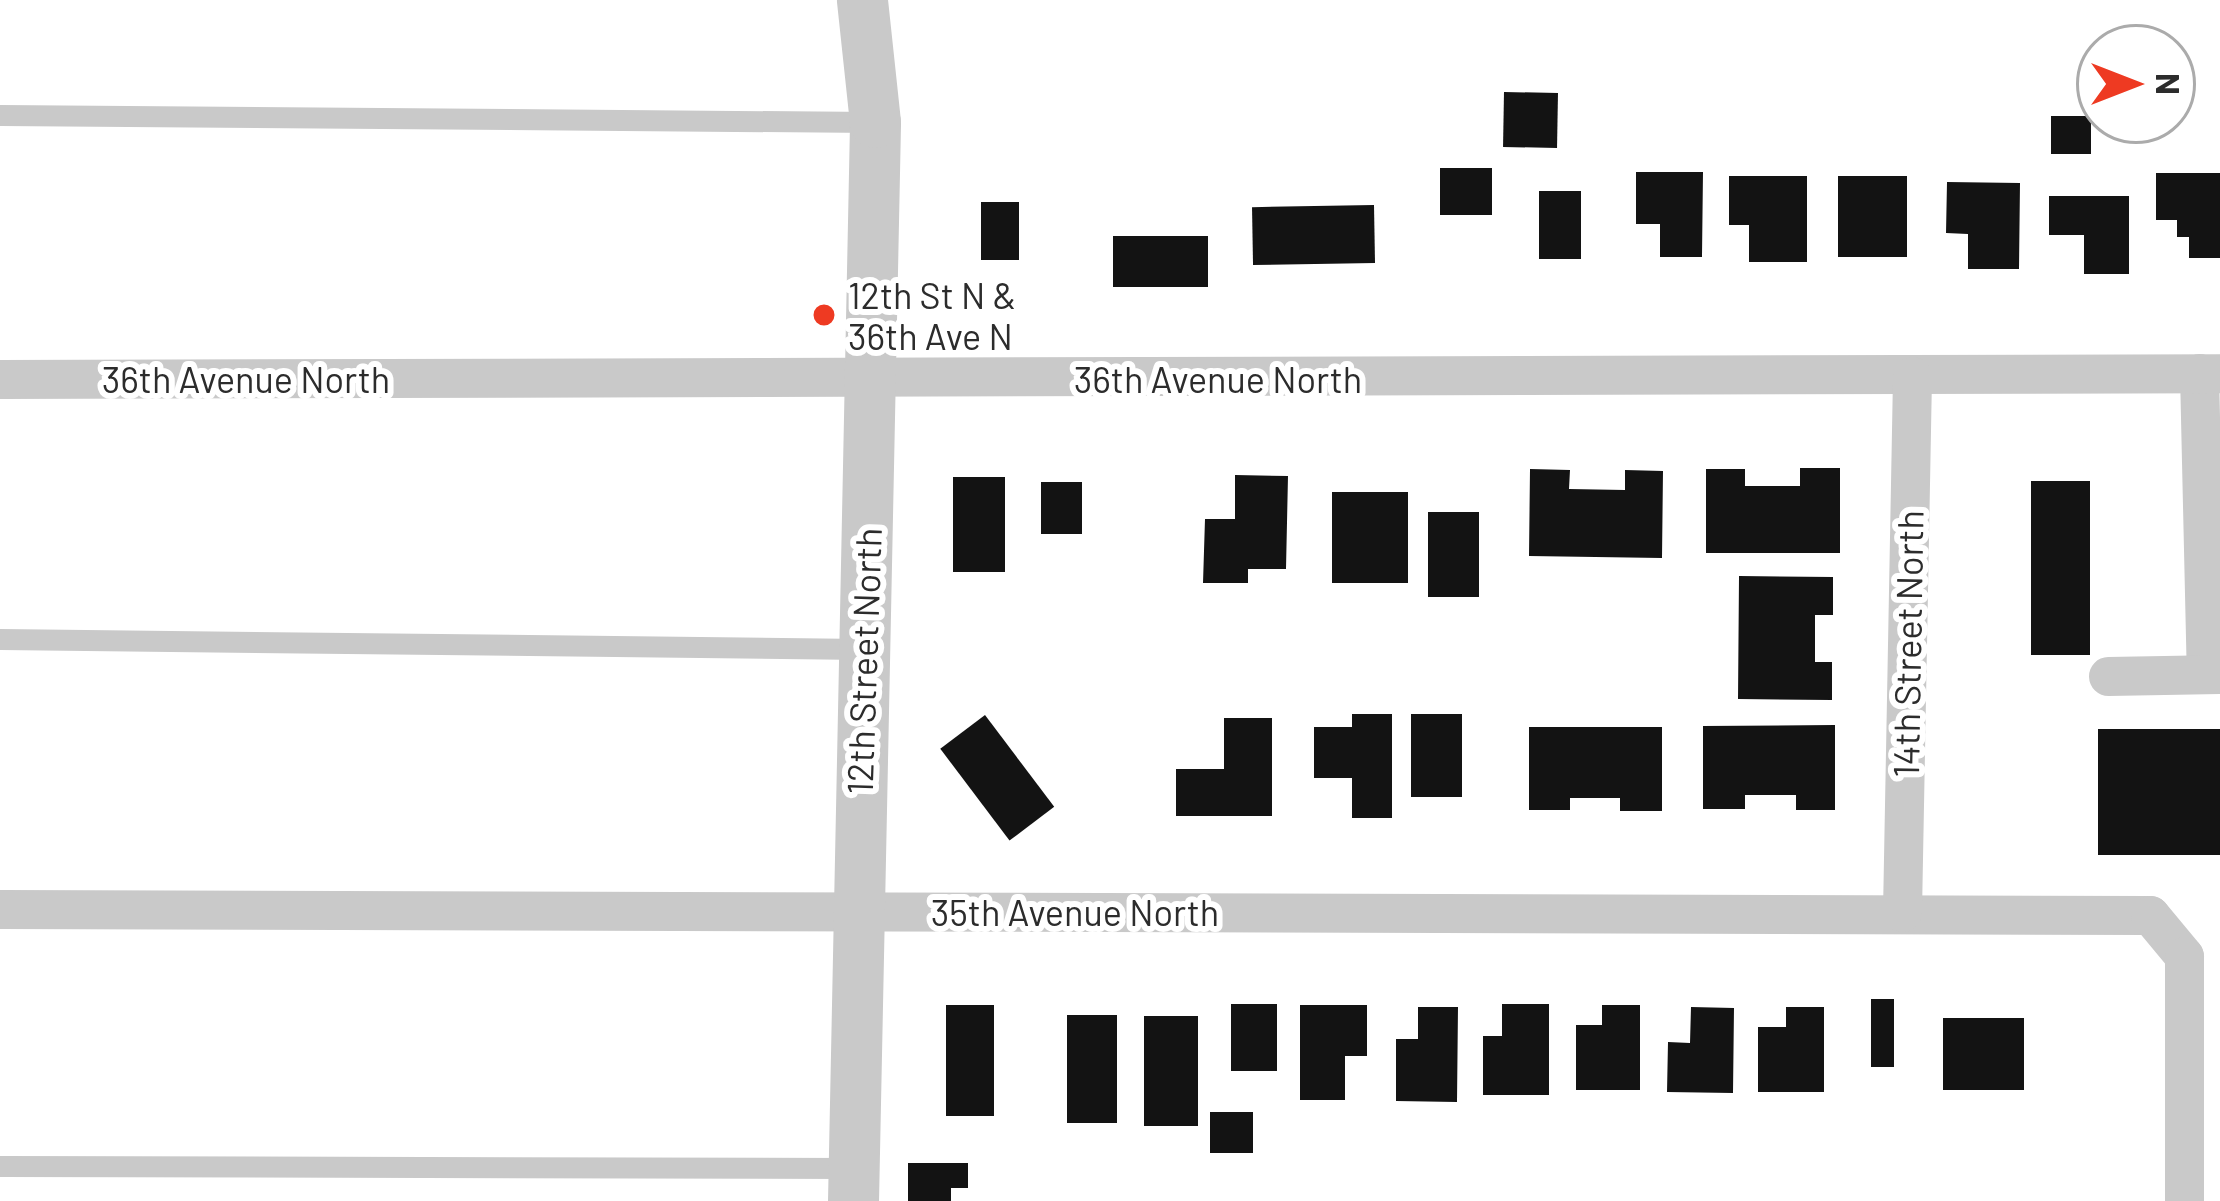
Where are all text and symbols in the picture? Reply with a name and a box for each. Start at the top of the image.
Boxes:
north arrow [2076,24,2196,144]
text: N [2149,73,2189,95]
place label: 12th St N & 36th Ave N [848,272,1016,357]
marker: 12th St N & 36th Ave N [811,302,837,328]
street label: 36th Avenue North [102,357,390,401]
street label: 36th Avenue North [1074,357,1362,401]
street label: 14th Street North [1883,510,1931,778]
street label: 12th Street North [837,527,889,795]
street label: 35th Avenue North [931,890,1219,934]

